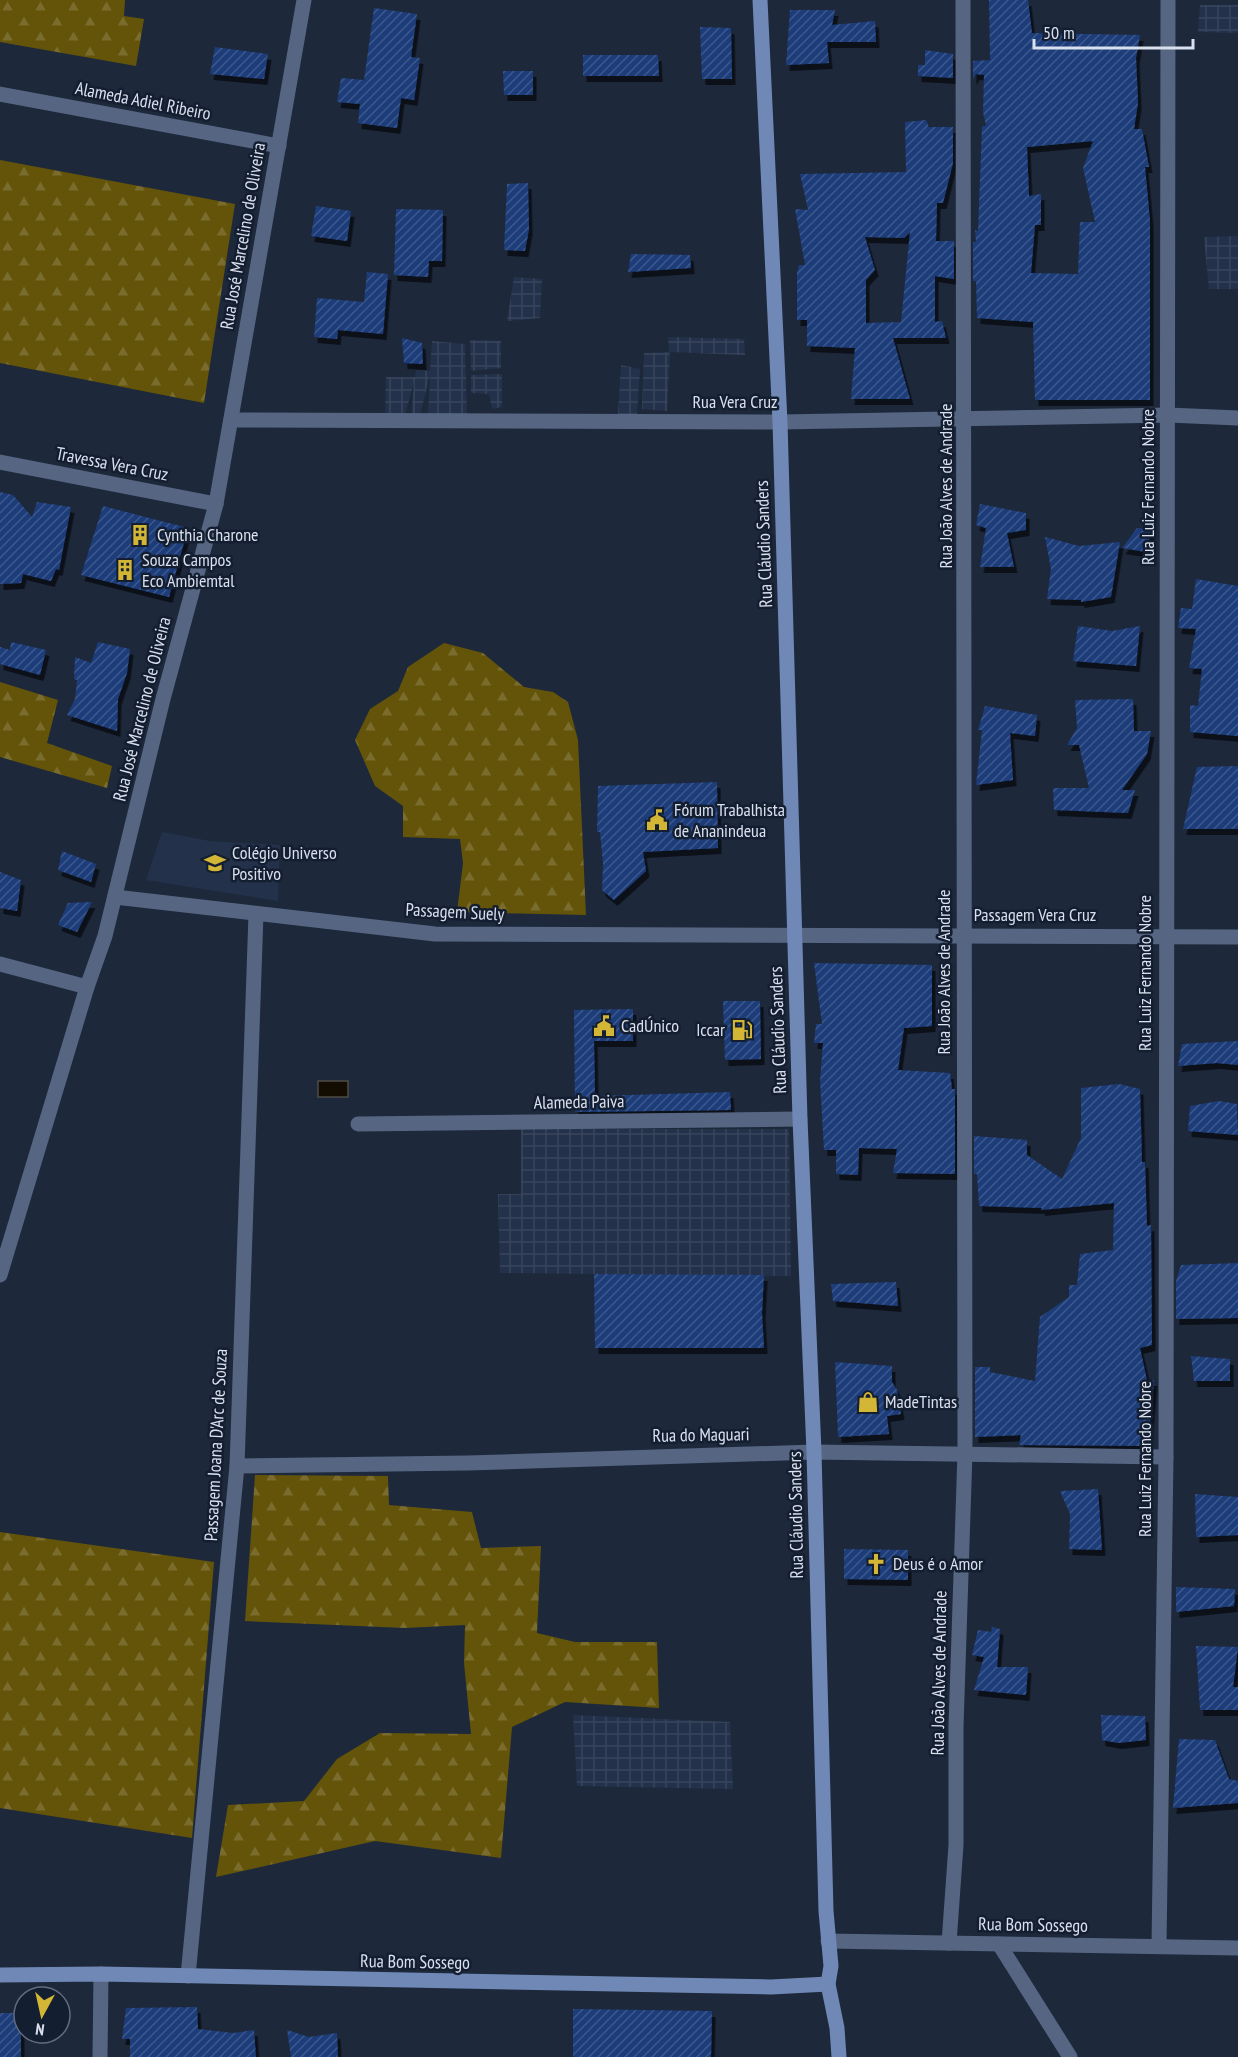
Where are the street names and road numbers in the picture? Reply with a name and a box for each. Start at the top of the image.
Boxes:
street label: Alameda Adiel Ribeiro [73,76,213,125]
street label: Rua José Marcelino de Oliveira [215,141,270,331]
street label: Rua Vera Cruz [692,390,778,413]
street label: Rua João Alves de Andrade [934,403,957,569]
street label: Rua Luiz Fernando Nobre [1136,409,1159,565]
street label: Travessa Vera Cruz [54,441,170,486]
street label: Rua Cláudio Sanders [750,480,777,608]
street label: Rua José Marcelino de Oliveira [107,614,176,803]
street label: Rua João Alves de Andrade [932,889,955,1055]
street label: Rua Luiz Fernando Nobre [1133,895,1156,1051]
street label: Passagem Suely [405,897,505,926]
street label: Passagem Vera Cruz [974,903,1096,926]
street label: Rua Cláudio Sanders [764,966,791,1094]
street label: Alameda Paiva [533,1089,625,1114]
street label: Passagem Joana D'Arc de Souza [199,1348,232,1542]
street label: Rua Luiz Fernando Nobre [1133,1381,1156,1537]
street label: Rua do Maguari [652,1422,750,1447]
street label: Rua Cláudio Sanders [783,1451,808,1579]
street label: Rua João Alves de Andrade [926,1590,951,1756]
street label: Rua Bom Sossego [978,1912,1088,1937]
street label: Rua Bom Sossego [360,1949,470,1974]

